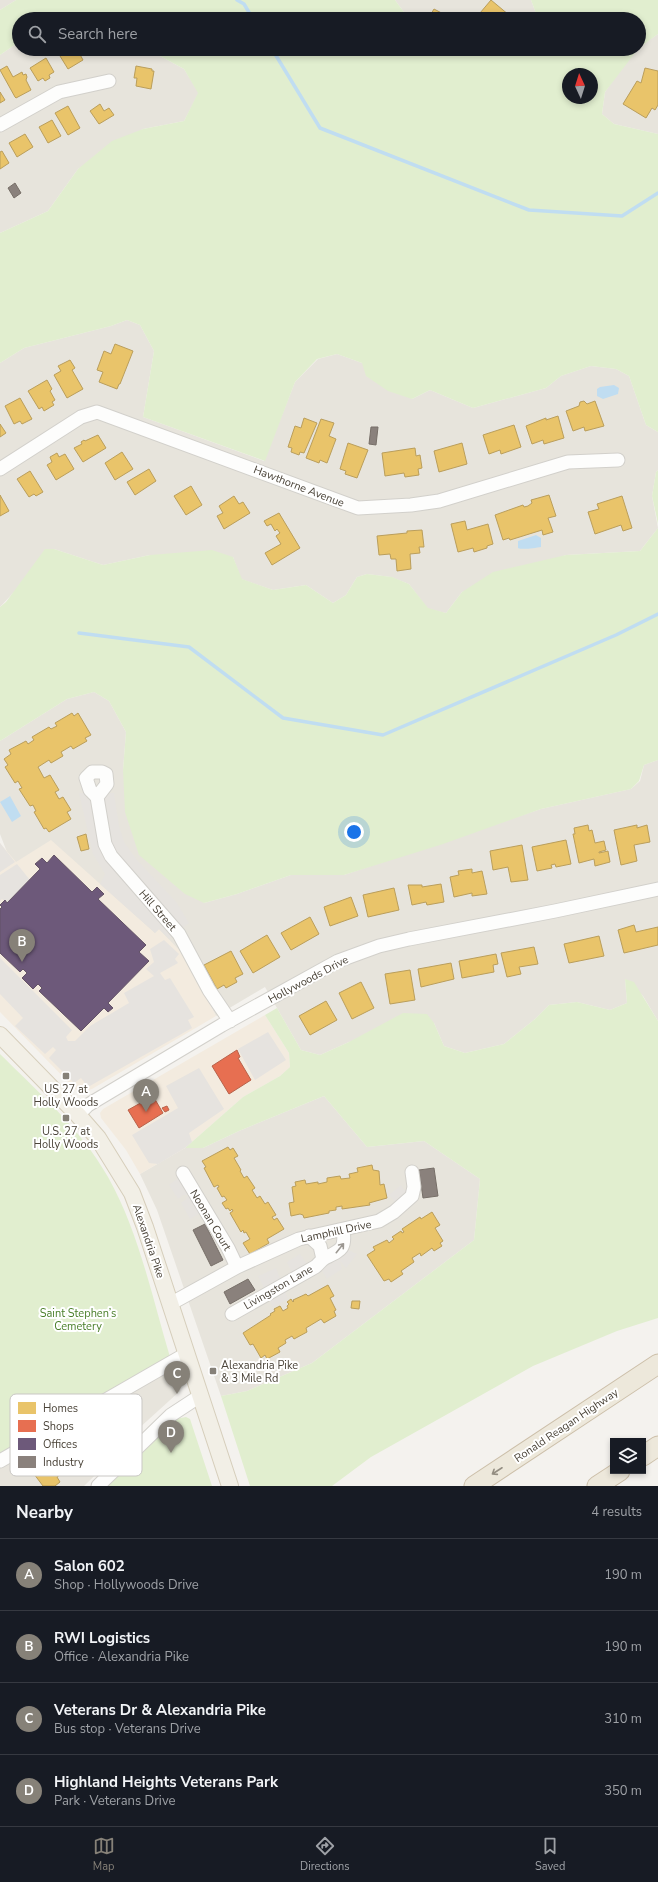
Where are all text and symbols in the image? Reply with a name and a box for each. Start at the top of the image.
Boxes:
search box [12,12,646,56]
icon: search [26,23,48,45]
text: Search here [58,24,138,44]
north arrow [562,68,598,104]
street label: Hawthorne Avenue [251,462,346,511]
your location [344,822,364,842]
street label: Hill Street [135,886,180,934]
pin: B [9,929,35,962]
street label: Hollywoods Drive [266,952,351,1007]
marker: US 27 at Holly Woods [61,1071,71,1081]
pin: A [133,1079,159,1112]
place label: US 27 at Holly Woods [34,1082,98,1110]
marker: U.S. 27 at Holly Woods [61,1113,71,1123]
place label: U.S. 27 at Holly Woods [34,1124,98,1152]
street label: Noonan Court [186,1187,235,1254]
street label: Alexandria Pike [129,1202,168,1280]
street label: Lamphill Drive [299,1217,373,1246]
one-way arrow [336,1243,344,1254]
street label: Livingston Lane [241,1261,316,1313]
park label: Saint Stephen’s Cemetery [40,1306,116,1334]
place label: Alexandria Pike & 3 Mile Rd [221,1358,298,1386]
pin: C [164,1361,190,1394]
marker: Alexandria Pike & 3 Mile Rd [208,1366,218,1376]
street label: Ronald Reagan Highway [511,1385,621,1466]
legend [10,1394,142,1476]
text: Homes [43,1401,78,1416]
text: Shops [43,1419,74,1434]
pin: D [158,1420,184,1453]
text: Offices [43,1437,77,1452]
map controls [610,1438,646,1474]
button: layers [610,1438,646,1474]
text: Industry [43,1455,84,1470]
one-way arrow [492,1467,503,1475]
text: Nearby [16,1501,73,1524]
text: 4 results [591,1503,642,1521]
text: Salon 602 [54,1556,125,1576]
text: A [24,1566,34,1584]
text: 190 m [604,1566,642,1584]
text: Shop · Hollywoods Drive [54,1576,199,1594]
text: RWI Logistics [54,1628,150,1648]
text: B [25,1638,33,1656]
text: 190 m [604,1638,642,1656]
text: Office · Alexandria Pike [54,1648,189,1666]
text: Veterans Dr & Alexandria Pike [54,1700,266,1720]
text: C [25,1710,33,1728]
text: 310 m [604,1710,642,1728]
text: Bus stop · Veterans Drive [54,1720,201,1738]
text: Highland Heights Veterans Park [54,1772,278,1792]
text: D [24,1782,34,1800]
text: 350 m [604,1782,642,1800]
text: Park · Veterans Drive [54,1792,175,1810]
tab: Map [93,1835,115,1874]
tab: Directions [300,1835,350,1874]
tab: Saved [535,1835,565,1874]

